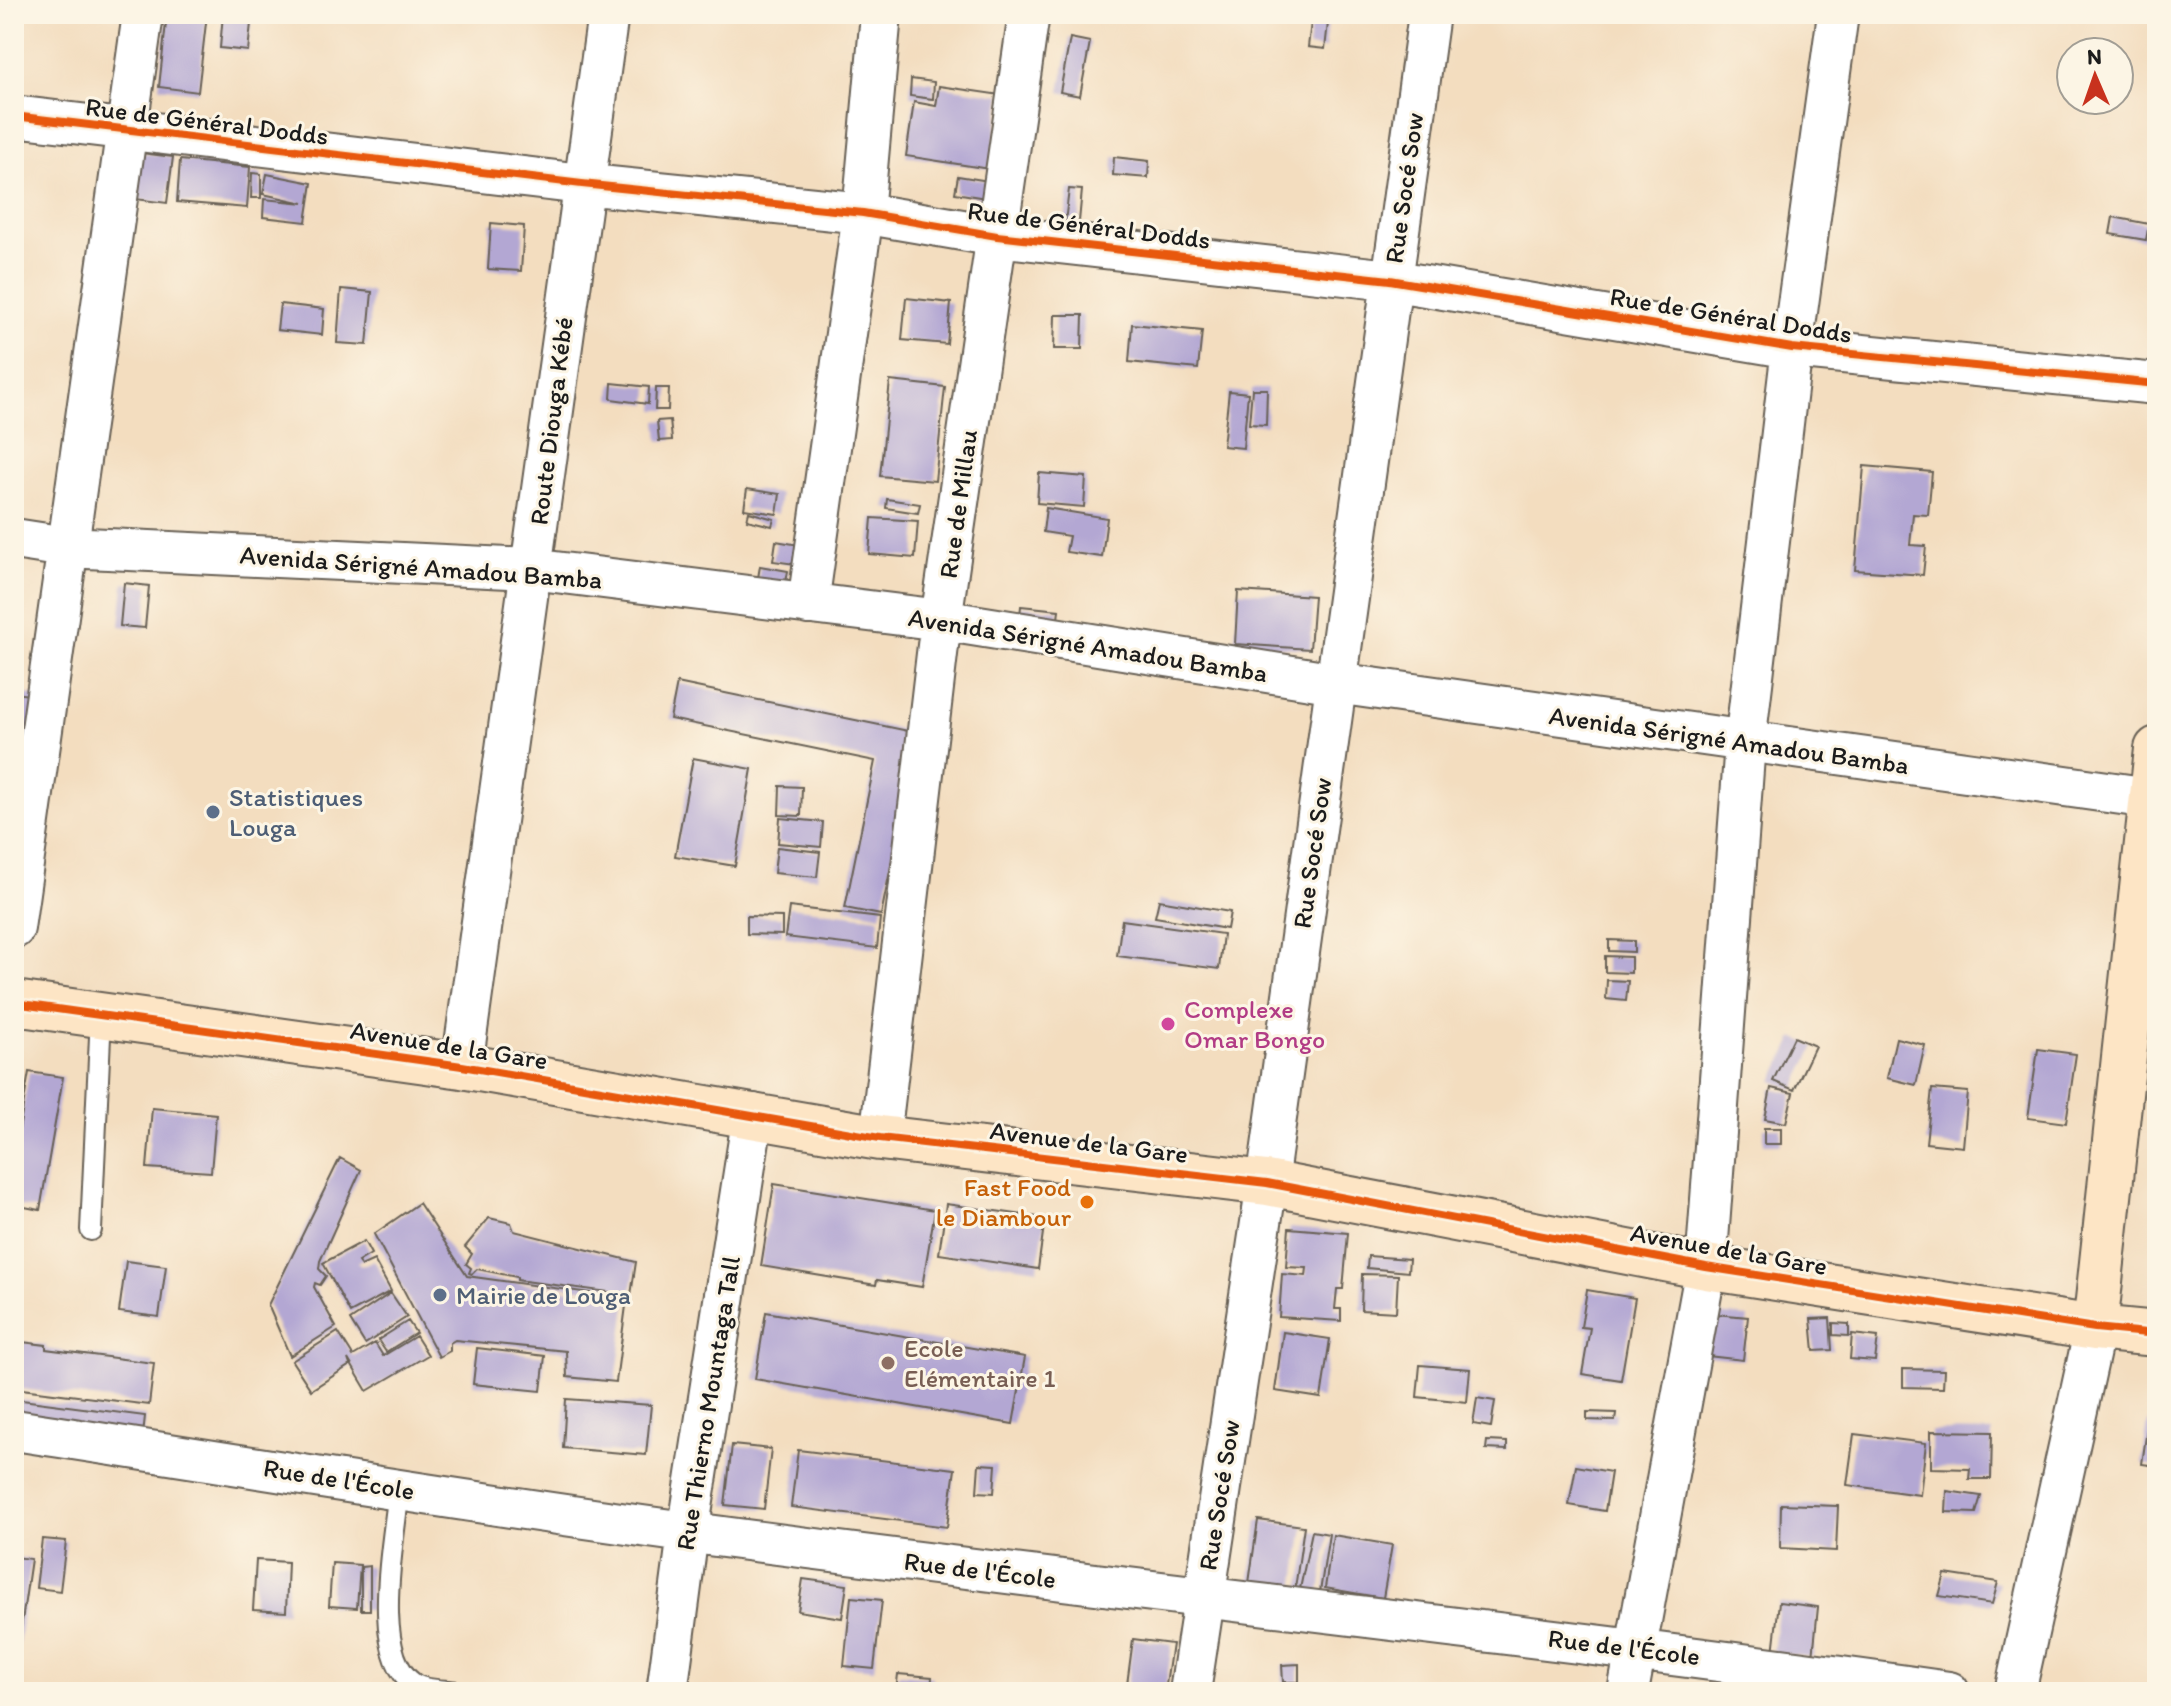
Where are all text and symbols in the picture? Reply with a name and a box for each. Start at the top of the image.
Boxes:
north arrow [2055,36,2135,116]
text: N [2086,43,2102,70]
street label: Rue de Général Dodds [84,90,330,152]
street label: Rue Socé Sow [1378,110,1430,266]
street label: Rue de Général Dodds [966,194,1212,256]
street label: Rue de Général Dodds [1608,280,1854,350]
street label: Route Diouga Kébé [522,315,580,527]
street label: Rue de Millau [932,427,984,581]
street label: Avenida Sérigné Amadou Bamba [239,538,603,596]
street label: Avenida Sérigné Amadou Bamba [906,601,1270,689]
street label: Avenida Sérigné Amadou Bamba [1547,699,1911,781]
street label: Rue Socé Sow [1286,775,1338,931]
place label: Statistiques Louga [229,781,363,843]
marker: Statistiques Louga [204,803,222,821]
place label: Complexe Omar Bongo [1184,993,1325,1055]
street label: Avenue de la Gare [348,1014,550,1076]
marker: Complexe Omar Bongo [1159,1015,1177,1033]
street label: Avenue de la Gare [988,1114,1190,1170]
place label: Fast Food le Diambour [936,1171,1072,1233]
marker: Fast Food le Diambour [1078,1193,1096,1211]
street label: Avenue de la Gare [1628,1216,1830,1282]
street label: Rue Thierno Mountaga Tall [669,1254,747,1552]
place label: Mairie de Louga [456,1279,631,1311]
marker: Mairie de Louga [431,1286,449,1304]
place label: Ecole Elémentaire 1 [904,1332,1055,1394]
marker: Ecole Elémentaire 1 [879,1354,897,1372]
street label: Rue Socé Sow [1191,1417,1247,1573]
street label: Rue de l'École [261,1451,417,1507]
street label: Rue de l'École [902,1545,1058,1595]
street label: Rue de l'École [1546,1622,1702,1672]

